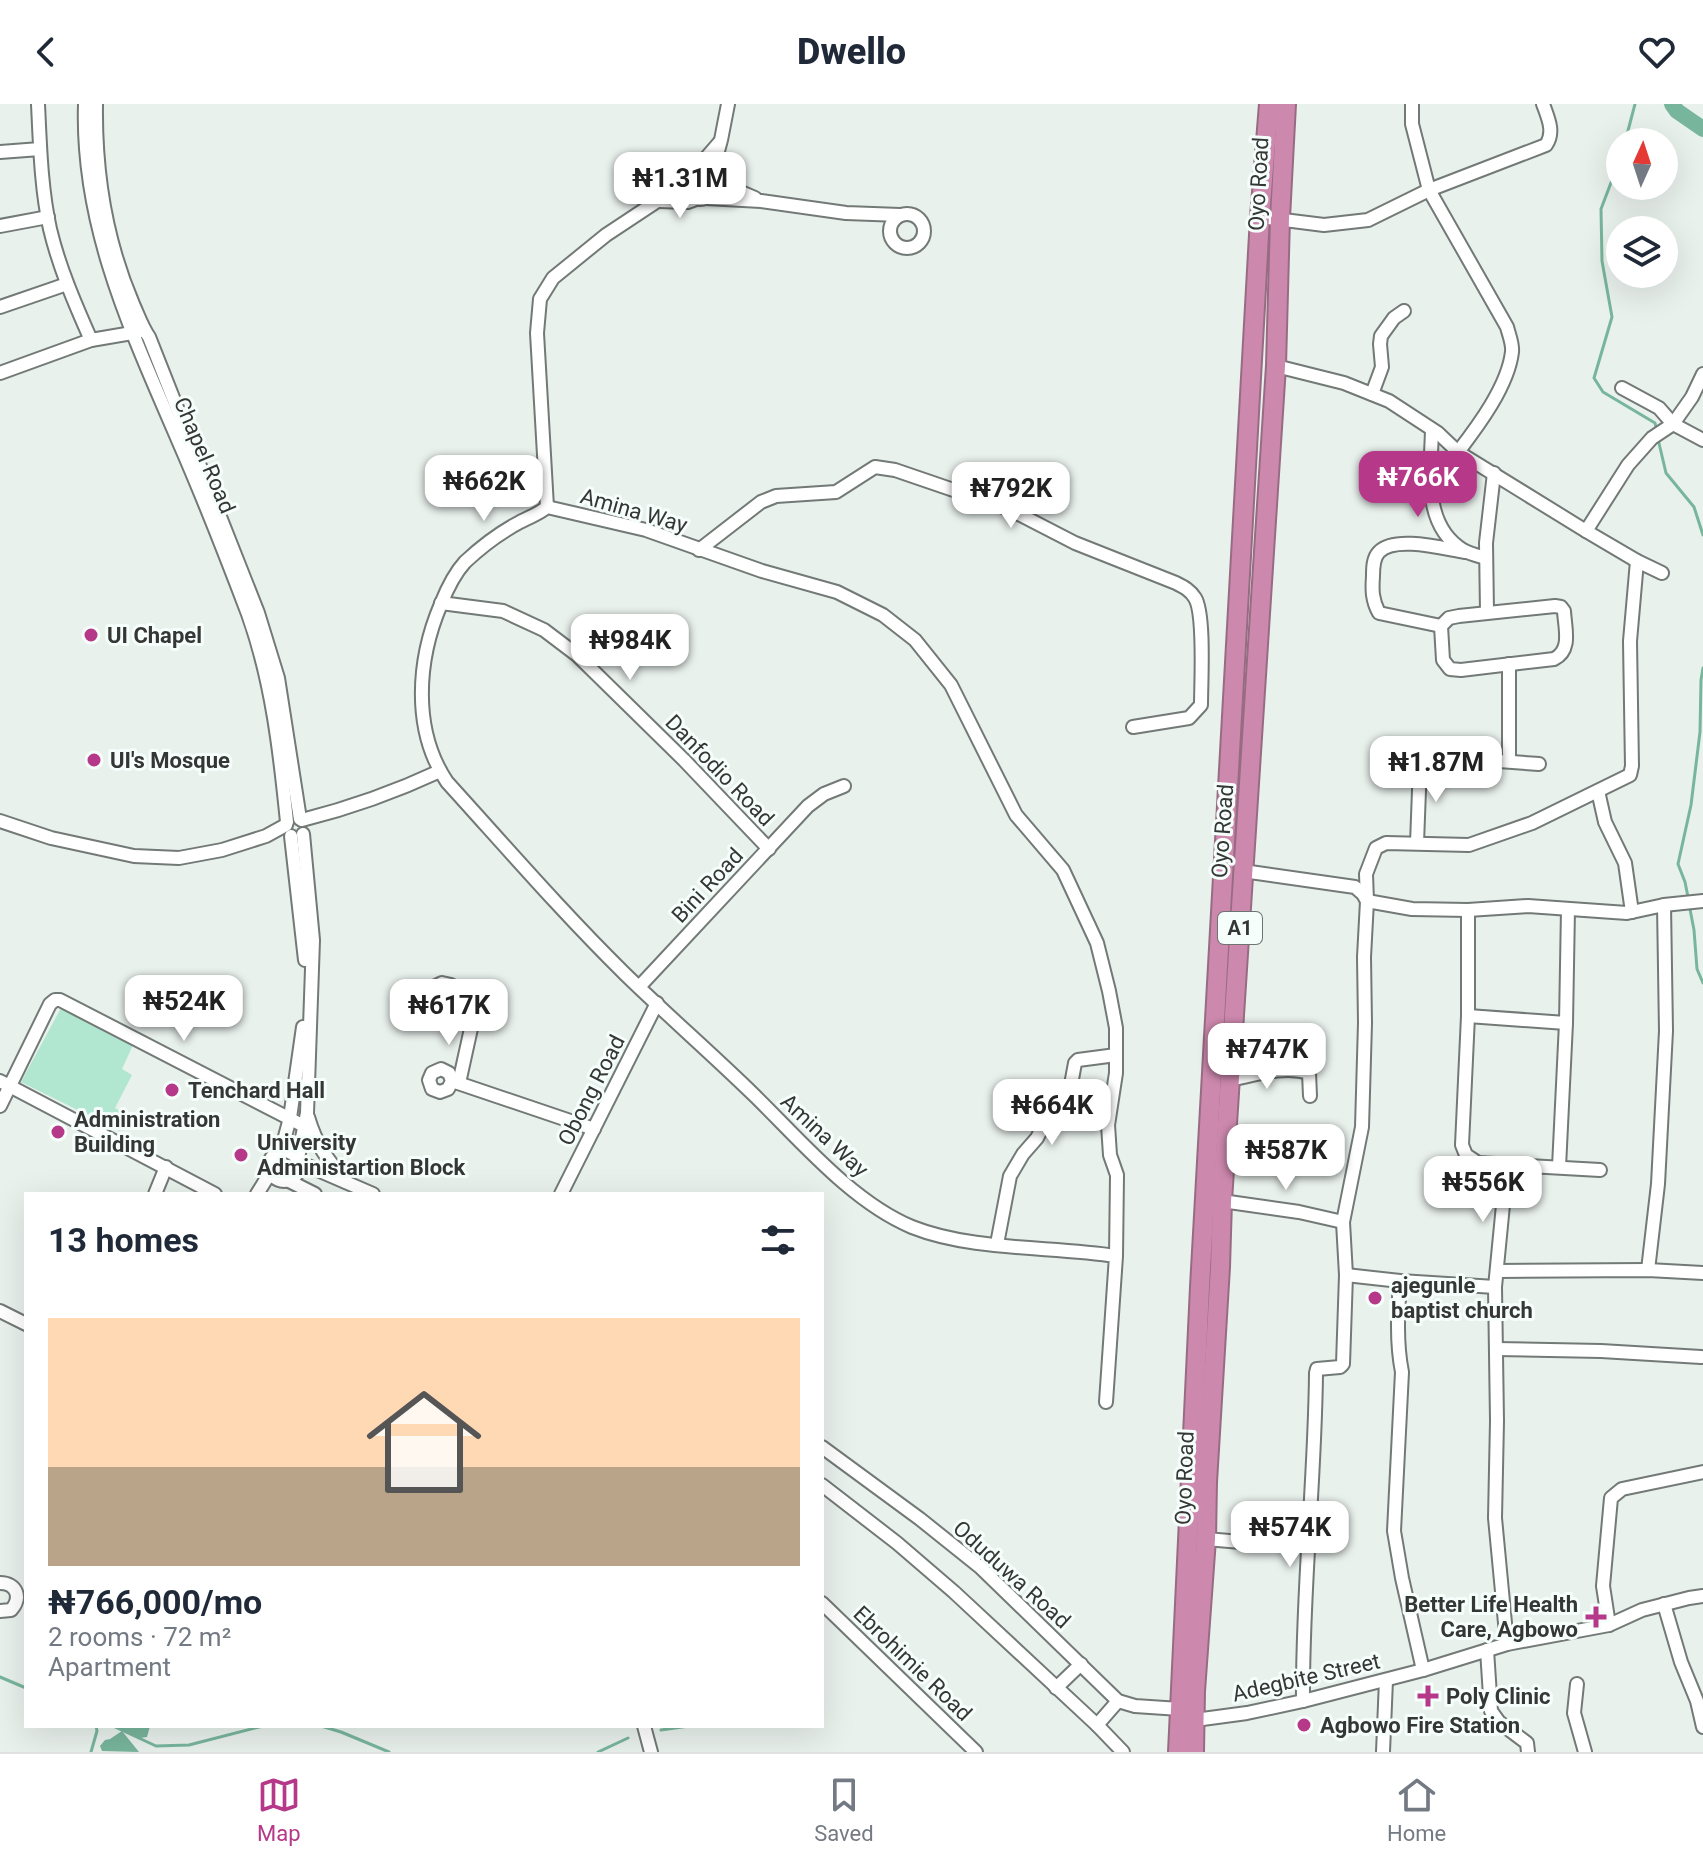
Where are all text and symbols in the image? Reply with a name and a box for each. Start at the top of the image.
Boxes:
icon: back [24,30,68,74]
icon: heart [1635,30,1679,74]
text: Dwello [797,31,906,73]
north arrow [1606,128,1678,200]
map controls [1606,128,1678,288]
street label: Oyo Road [1244,136,1273,232]
pin: ₦1.31M [615,152,745,220]
text: ₦1.31M [632,163,728,193]
button: layers [1606,216,1678,288]
street label: Chapel Road [169,393,240,517]
pin: ₦766K [1362,451,1474,519]
pin: ₦662K [428,455,540,523]
pin: ₦792K [955,462,1067,530]
text: ₦766K [1377,462,1459,492]
text: ₦662K [443,466,525,496]
text: ₦792K [970,473,1052,503]
street label: Amina Way [578,483,691,538]
pin: ₦984K [574,614,686,682]
place label: UI Chapel [107,623,202,648]
text: ₦984K [589,625,671,655]
marker: UI Chapel [82,626,100,644]
street label: Danfodio Road [660,710,779,831]
pin: ₦1.87M [1371,736,1501,804]
text: ₦1.87M [1388,747,1484,777]
place label: UI's Mosque [110,748,230,773]
marker: UI's Mosque [85,751,103,769]
street label: Oyo Road [1207,783,1238,879]
street label: Bini Road [667,843,748,928]
road number: A1 [1218,912,1262,944]
pin: ₦524K [128,975,240,1043]
pin: ₦617K [393,979,505,1047]
text: ₦524K [143,986,225,1016]
text: ₦617K [408,990,490,1020]
pin: ₦747K [1211,1023,1323,1091]
street label: Obong Road [553,1031,630,1150]
text: ₦747K [1226,1034,1308,1064]
place label: Tenchard Hall [188,1078,325,1103]
pin: ₦664K [996,1079,1108,1147]
marker: Tenchard Hall [163,1081,181,1099]
street label: Amina Way [776,1089,874,1182]
text: ₦664K [1011,1090,1093,1120]
place label: Administration Building [74,1107,220,1157]
marker: Administration Building [49,1123,67,1141]
pin: ₦587K [1230,1124,1342,1192]
place label: University Administartion Block [257,1130,466,1180]
text: ₦587K [1245,1135,1327,1165]
marker: University Administartion Block [232,1146,250,1164]
pin: ₦556K [1427,1156,1539,1224]
text: ₦556K [1442,1167,1524,1197]
icon: filters [756,1218,800,1262]
text: 13 homes [48,1220,199,1260]
place label: ajegunle baptist church [1391,1273,1533,1323]
marker: ajegunle baptist church [1366,1289,1384,1307]
icon: home [352,1370,496,1514]
street label: Oyo Road [1170,1431,1199,1525]
pin: ₦574K [1234,1501,1346,1569]
text: ₦574K [1249,1512,1331,1542]
street label: Oduduwa Road [948,1515,1075,1633]
text: ₦766,000/mo [48,1582,262,1622]
place label: Better Life Health Care, Agbowo [1404,1592,1578,1642]
street label: Ebrohimie Road [848,1601,977,1726]
marker: Better Life Health Care, Agbowo [1585,1606,1607,1628]
text: 2 rooms · 72 m² [48,1622,231,1652]
street label: Adegbite Street [1230,1648,1382,1707]
text: Apartment [48,1652,171,1682]
place label: Poly Clinic [1446,1684,1550,1709]
marker: Poly Clinic [1417,1685,1439,1707]
place label: Agbowo Fire Station [1320,1713,1520,1738]
marker: Agbowo Fire Station [1295,1716,1313,1734]
tab: Map [257,1773,301,1846]
tab: Saved [814,1773,874,1846]
tab: Home [1387,1773,1446,1846]

